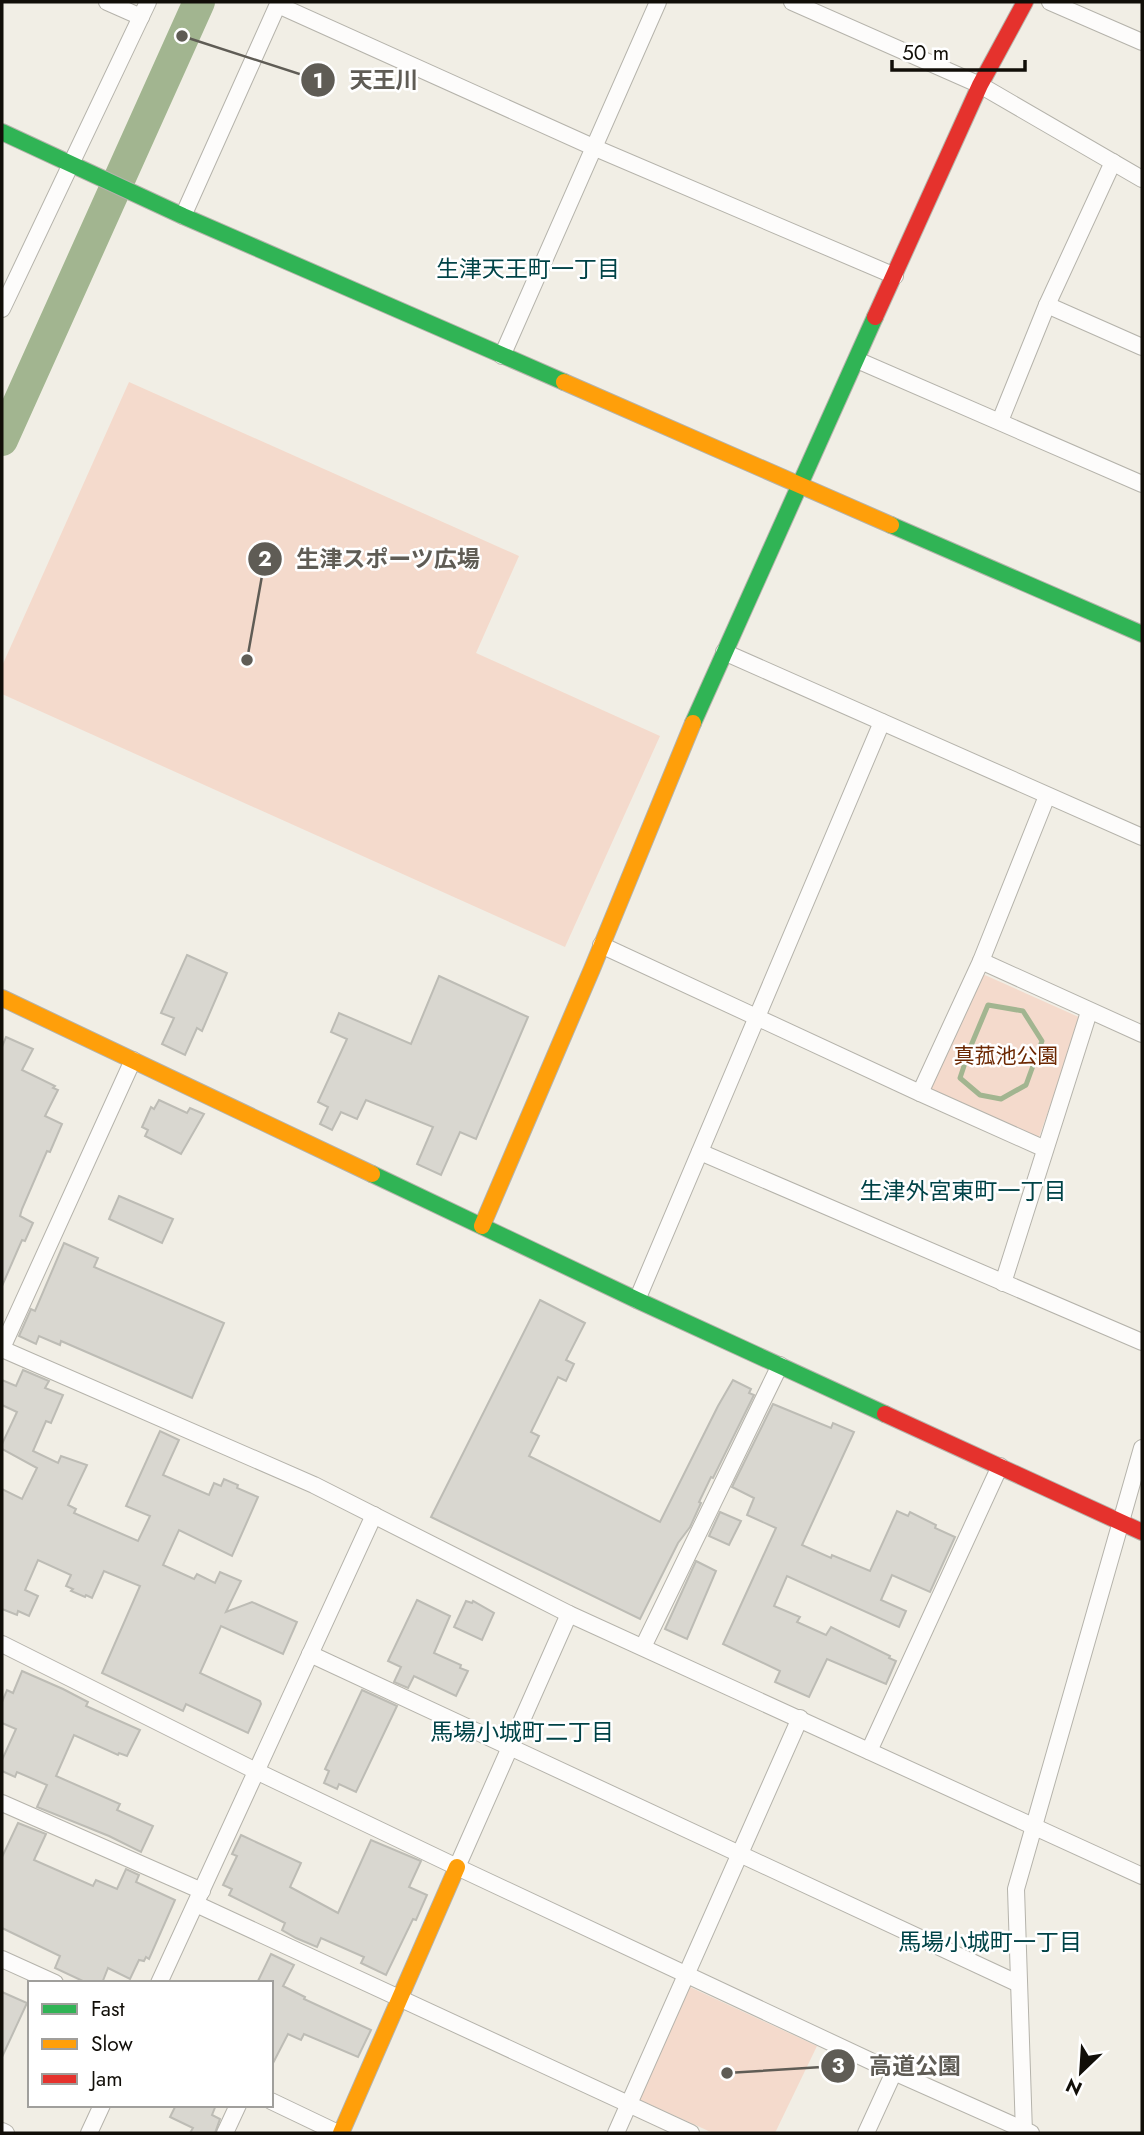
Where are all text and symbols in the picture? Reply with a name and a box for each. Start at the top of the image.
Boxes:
scale bar [892,28,1025,72]
text: 50 m [902,38,949,68]
callout: 天王川 [300,58,432,102]
text: 天王川 [350,63,419,97]
text: 1 [313,66,323,96]
district label: 生津天王町一丁目 [436,252,620,286]
callout: 生津スポーツ広場 [247,537,494,581]
text: 生津スポーツ広場 [296,542,480,576]
text: 2 [258,544,272,574]
park label: 真菰池公園 [954,1041,1059,1071]
district label: 生津外宮東町一丁目 [860,1174,1067,1208]
district label: 馬場小城町二丁目 [430,1715,614,1749]
district label: 馬場小城町一丁目 [898,1925,1082,1959]
legend [28,1981,273,2107]
text: Fast [91,1994,124,2024]
text: Slow [91,2029,133,2059]
north arrow [1046,2037,1116,2107]
callout: 高道公園 [820,2044,975,2088]
text: 高道公園 [869,2049,961,2083]
text: 3 [831,2051,845,2081]
text: Jam [88,2064,123,2094]
text: N [1061,2072,1087,2102]

